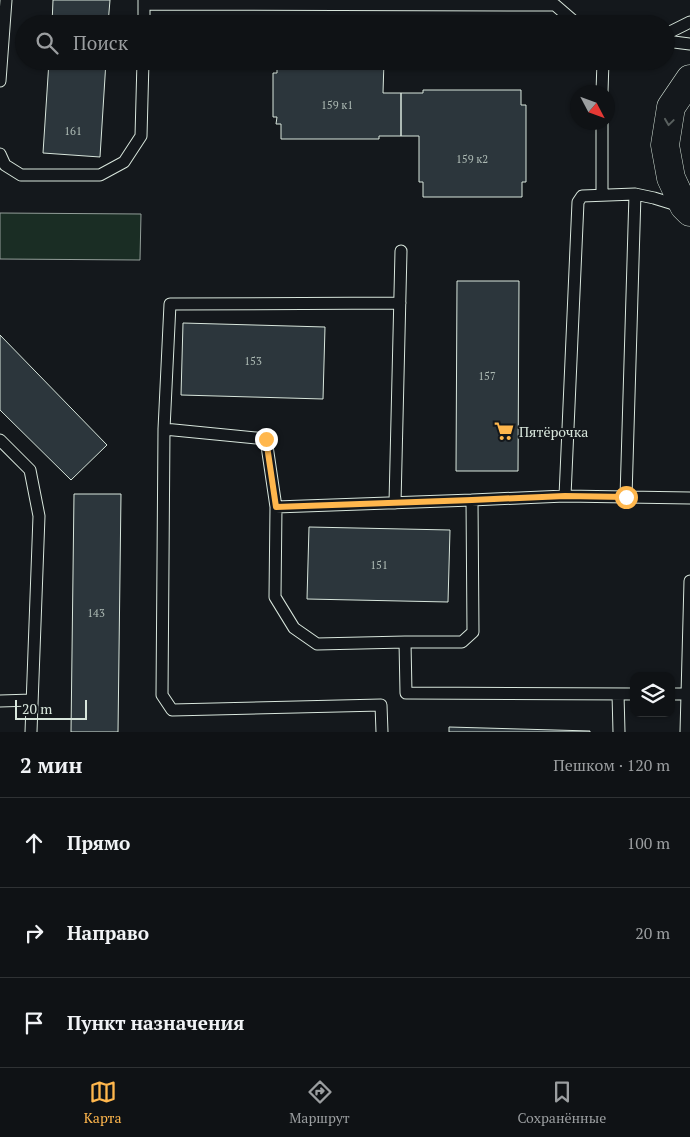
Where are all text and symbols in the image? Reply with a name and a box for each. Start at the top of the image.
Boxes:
search box [15,15,675,70]
icon: search [33,29,61,57]
text: Поиск [73,30,128,55]
north arrow [570,85,615,130]
house number: 159 к1 [321,98,353,112]
one-way arrow [664,118,675,126]
house number: 161 [64,124,82,138]
house number: 159 к2 [456,152,488,166]
house number: 153 [244,354,262,368]
house number: 157 [478,369,496,383]
supermarket icon: Пятёрочка [493,420,515,442]
place label: Пятёрочка [519,422,588,441]
route end [255,428,278,451]
route start [615,486,638,509]
house number: 151 [370,558,388,572]
house number: 143 [87,606,105,620]
map controls [630,672,675,717]
button: layers [630,672,675,717]
scale bar [15,697,88,720]
text: 20 m [22,699,52,718]
text: 2 мин [20,751,82,779]
text: Пешком · 120 m [553,754,670,776]
icon: ahead [20,829,48,857]
text: Прямо [67,830,130,855]
text: 100 m [627,832,670,854]
icon: right [20,919,48,947]
text: Направо [67,920,149,945]
text: 20 m [635,922,670,944]
icon: arrive [20,1009,48,1037]
text: Пункт назначения [67,1010,244,1035]
tab: Карта [84,1078,122,1127]
tab: Маршрут [289,1078,350,1127]
tab: Сохранённые [517,1078,606,1127]

